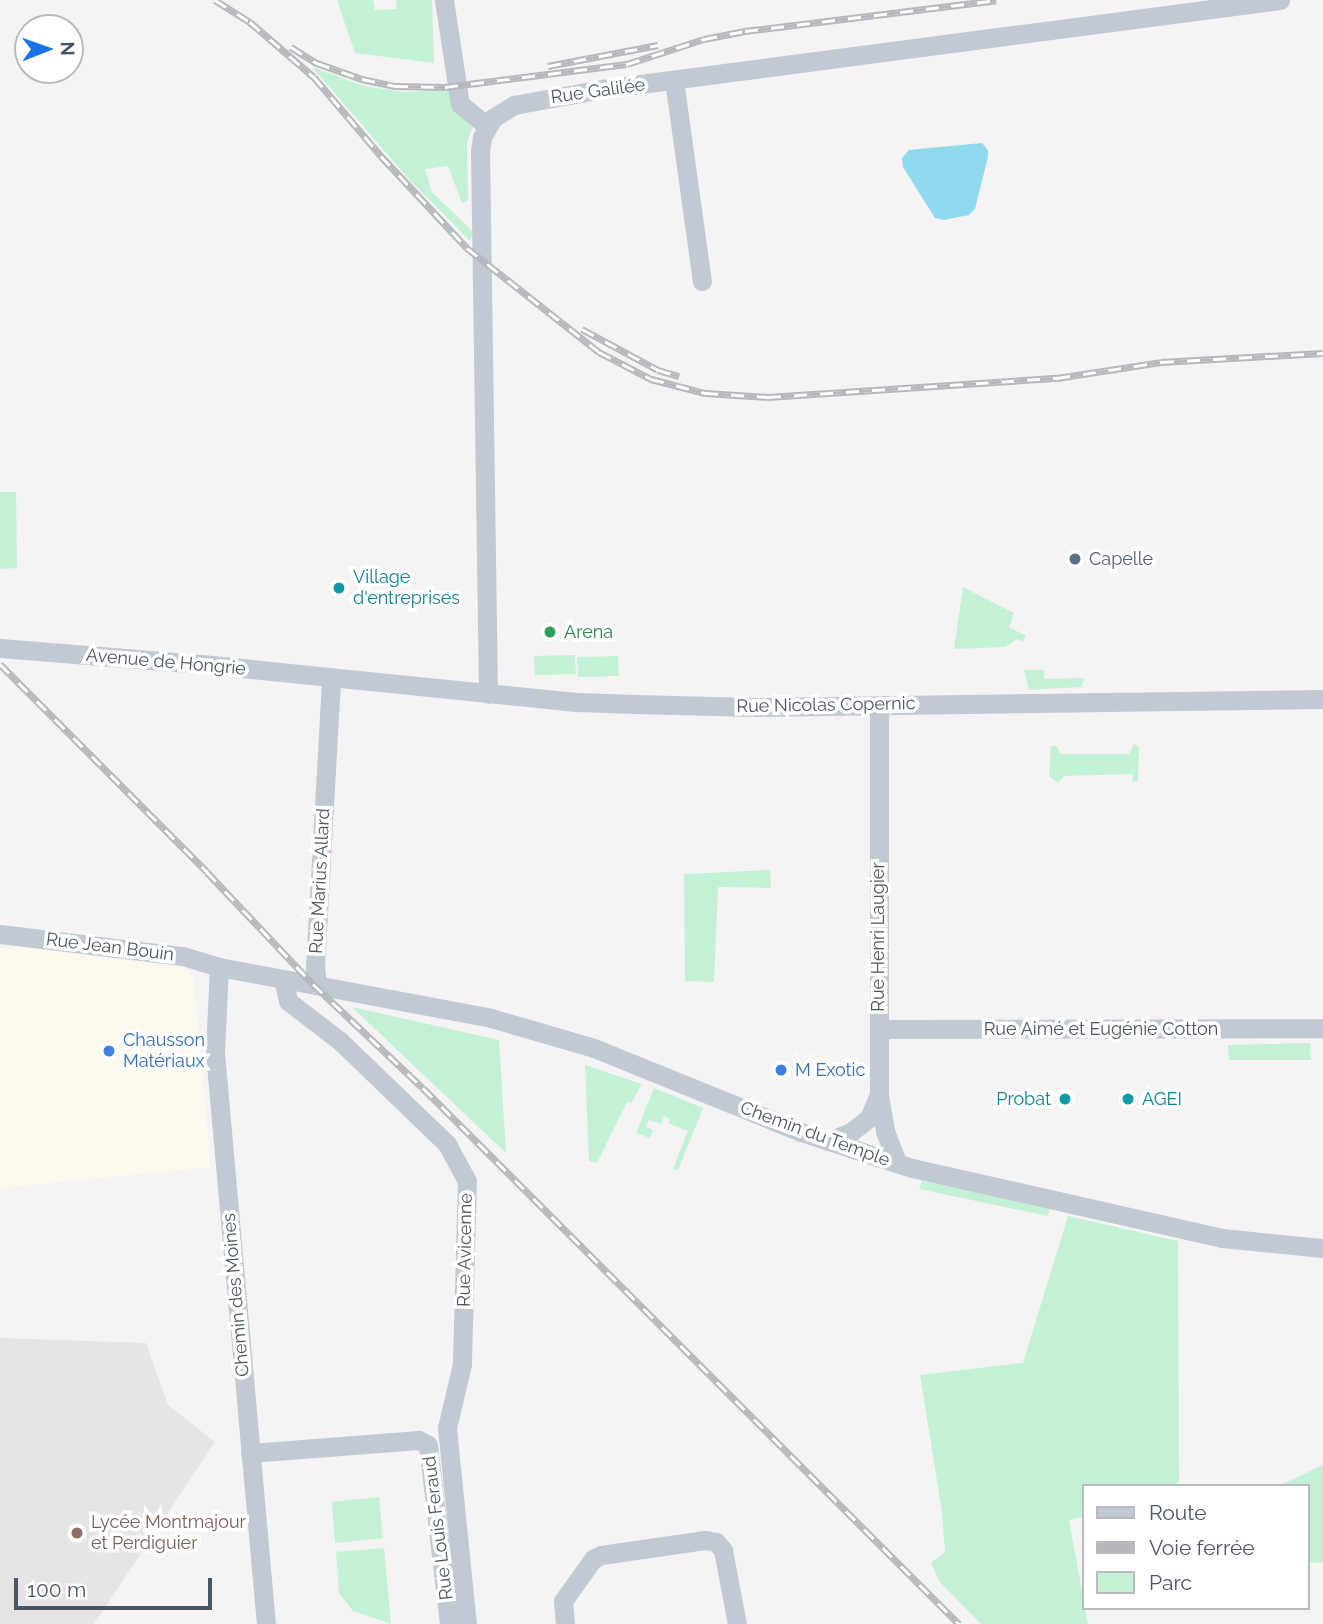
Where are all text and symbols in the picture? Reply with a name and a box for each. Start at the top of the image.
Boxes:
north arrow [14,14,84,84]
text: N [57,41,79,56]
street label: Rue Galilée [549,74,647,108]
place label: Capelle [1089,548,1153,570]
marker: Capelle [1067,551,1083,567]
place label: Village d'entreprises [353,567,460,610]
marker: Village d'entreprises [331,580,347,596]
place label: Arena [564,621,613,643]
marker: Arena [542,624,558,640]
street label: Avenue de Hongrie [85,644,247,680]
street label: Rue Nicolas Copernic [736,693,916,717]
street label: Rue Marius Allard [305,807,335,955]
street label: Rue Henri Laugier [867,862,889,1012]
street label: Rue Jean Bouin [45,928,175,966]
street label: Rue Aimé et Eugénie Cotton [983,1018,1219,1040]
place label: Chausson Matériaux [123,1030,205,1072]
marker: Chausson Matériaux [101,1043,117,1059]
place label: M Exotic [795,1059,865,1081]
marker: M Exotic [773,1062,789,1078]
place label: Probat [996,1088,1051,1110]
place label: AGEI [1142,1088,1182,1110]
marker: Probat [1057,1091,1073,1107]
marker: AGEI [1120,1091,1136,1107]
street label: Chemin du Temple [737,1097,893,1171]
street label: Rue Avicenne [453,1193,477,1307]
street label: Chemin des Moines [218,1212,254,1378]
street label: Rue Louis Feraud [418,1455,458,1601]
legend [1082,1484,1309,1610]
text: Route [1149,1500,1207,1525]
place label: Lycée Montmajour et Perdiguier [91,1512,246,1554]
marker: Lycée Montmajour et Perdiguier [69,1525,85,1541]
text: Voie ferrée [1149,1535,1255,1560]
scale bar [18,1564,215,1608]
text: Parc [1149,1570,1192,1595]
text: 100 m [27,1577,86,1602]

